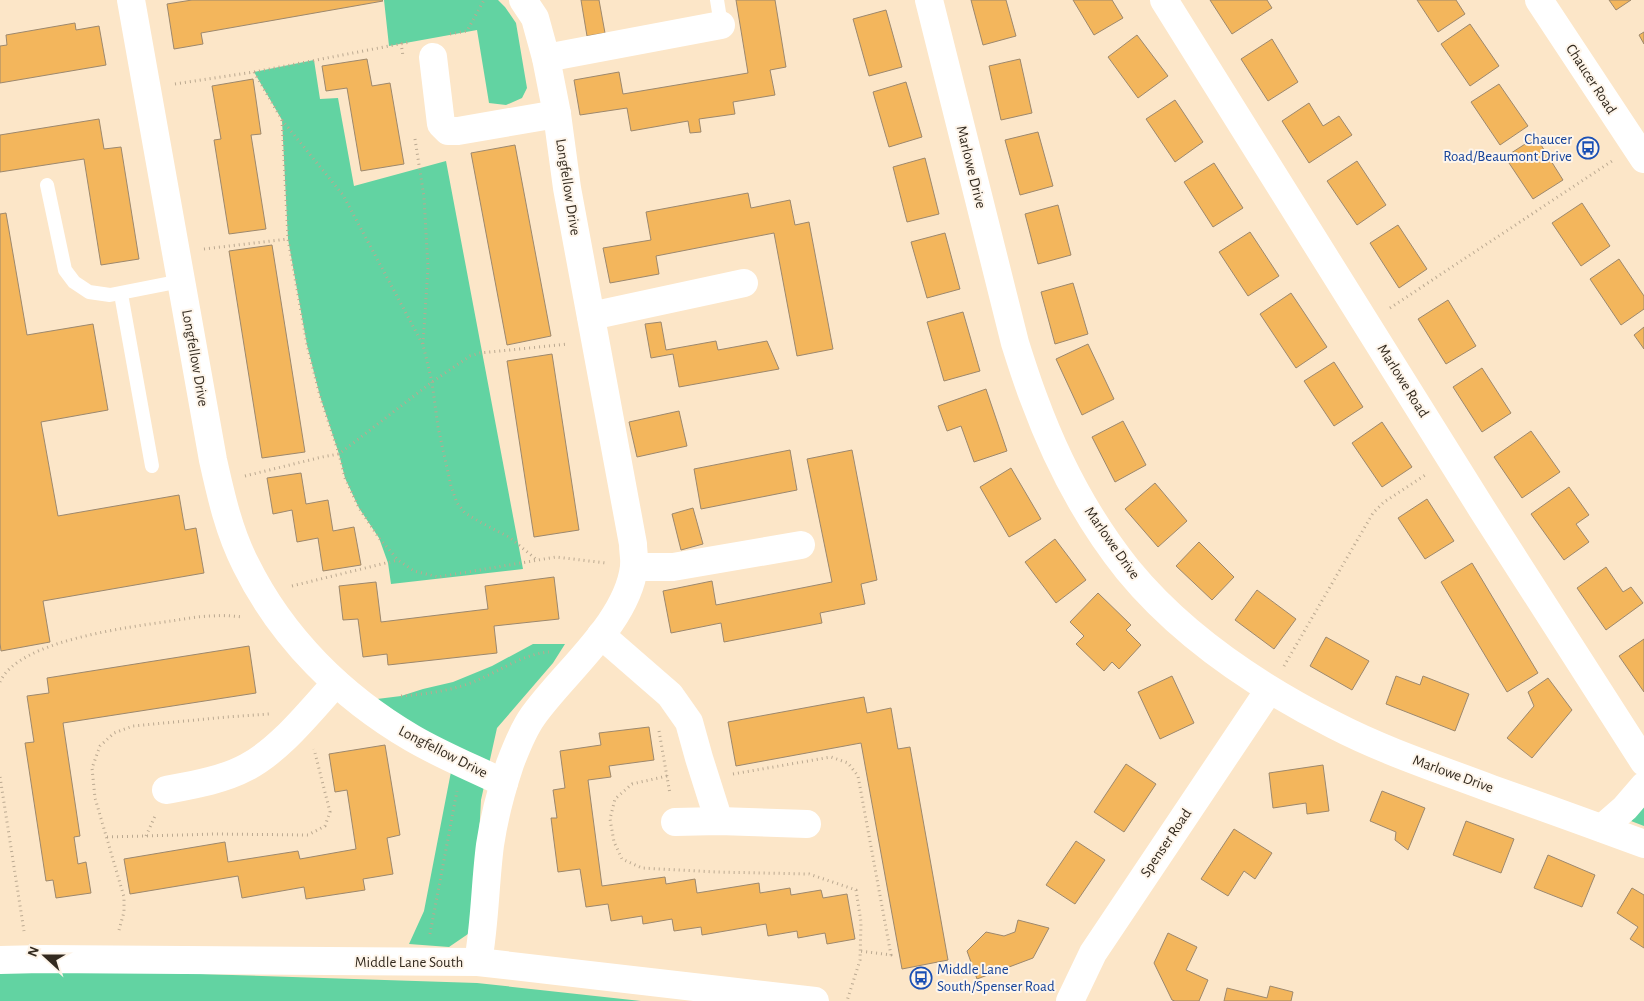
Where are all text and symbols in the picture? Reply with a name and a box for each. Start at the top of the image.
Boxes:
street label: Chaucer Road [1563,41,1619,117]
street label: Marlowe Drive [953,124,989,210]
place label: Chaucer Road/Beaumont Drive [1443,132,1572,164]
bus stop icon: Chaucer Road/Beaumont Drive [1576,136,1600,160]
street label: Longfellow Drive [553,138,583,237]
street label: Longfellow Drive [179,309,211,408]
street label: Marlowe Road [1375,342,1432,420]
street label: Marlowe Drive [1082,504,1142,582]
street label: Longfellow Drive [396,723,490,781]
street label: Marlowe Drive [1411,752,1495,796]
street label: Spenser Road [1138,806,1194,880]
north arrow [20,931,70,981]
text: N [26,945,42,959]
street label: Middle Lane South [355,955,463,970]
place label: Middle Lane South/Spenser Road [937,962,1055,994]
bus stop icon: Middle Lane South/Spenser Road [909,966,933,990]

